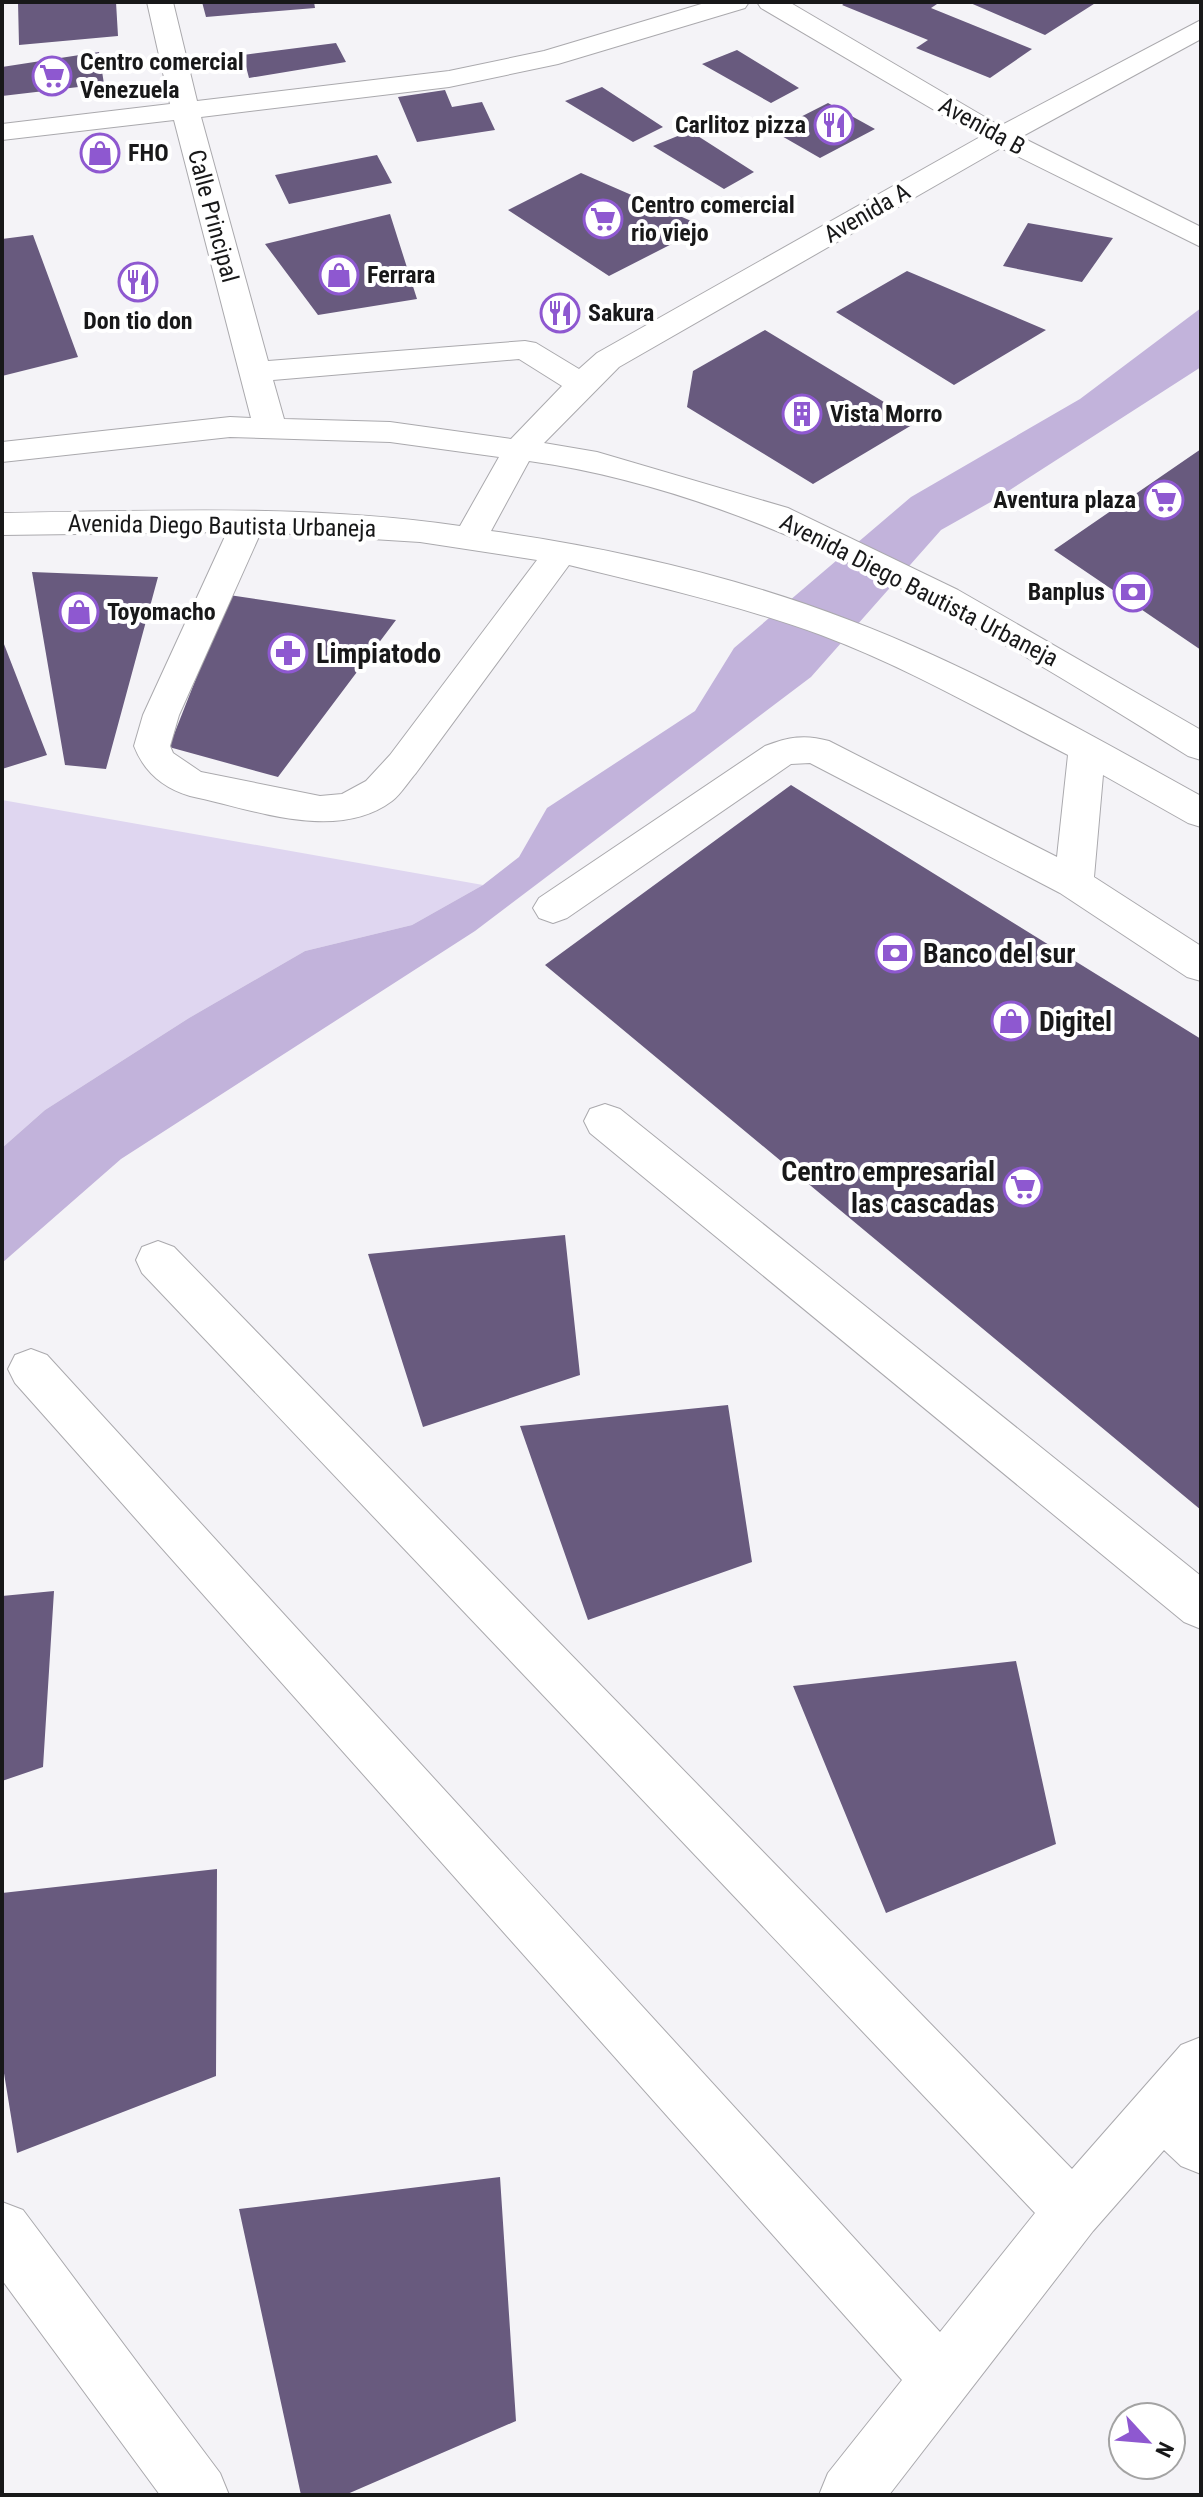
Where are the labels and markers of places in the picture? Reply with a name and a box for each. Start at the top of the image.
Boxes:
place label: Centro comercial Venezuela [80,48,244,104]
supermarket icon: Centro comercial Venezuela [31,55,73,97]
restaurant icon: Carlitoz pizza [813,104,855,146]
place label: Carlitoz pizza [675,111,806,139]
shop icon: FHO [79,132,121,174]
place label: FHO [128,139,169,167]
place label: Centro comercial rio viejo [631,191,795,247]
supermarket icon: Centro comercial rio viejo [582,198,624,240]
shop icon: Ferrara [318,254,360,296]
restaurant icon: Don tio don [117,261,159,303]
place label: Ferrara [367,261,435,289]
restaurant icon: Sakura [539,292,581,334]
place label: Sakura [588,299,654,327]
place label: Don tio don [83,307,193,335]
building icon: Vista Morro [781,393,823,435]
place label: Vista Morro [830,400,943,428]
supermarket icon: Aventura plaza [1143,479,1185,521]
place label: Aventura plaza [993,486,1136,514]
bank icon: Banplus [1112,571,1154,613]
place label: Banplus [1028,578,1105,606]
shop icon: Toyomacho [58,591,100,633]
place label: Toyomacho [107,598,216,626]
pharmacy icon: Limpiatodo [267,632,309,674]
place label: Limpiatodo [316,637,441,670]
bank icon: Banco del sur [874,932,916,974]
place label: Banco del sur [923,937,1075,970]
shop icon: Digitel [990,1000,1032,1042]
place label: Digitel [1039,1005,1112,1038]
place label: Centro empresarial las cascadas [781,1155,995,1220]
supermarket icon: Centro empresarial las cascadas [1002,1166,1044,1208]

